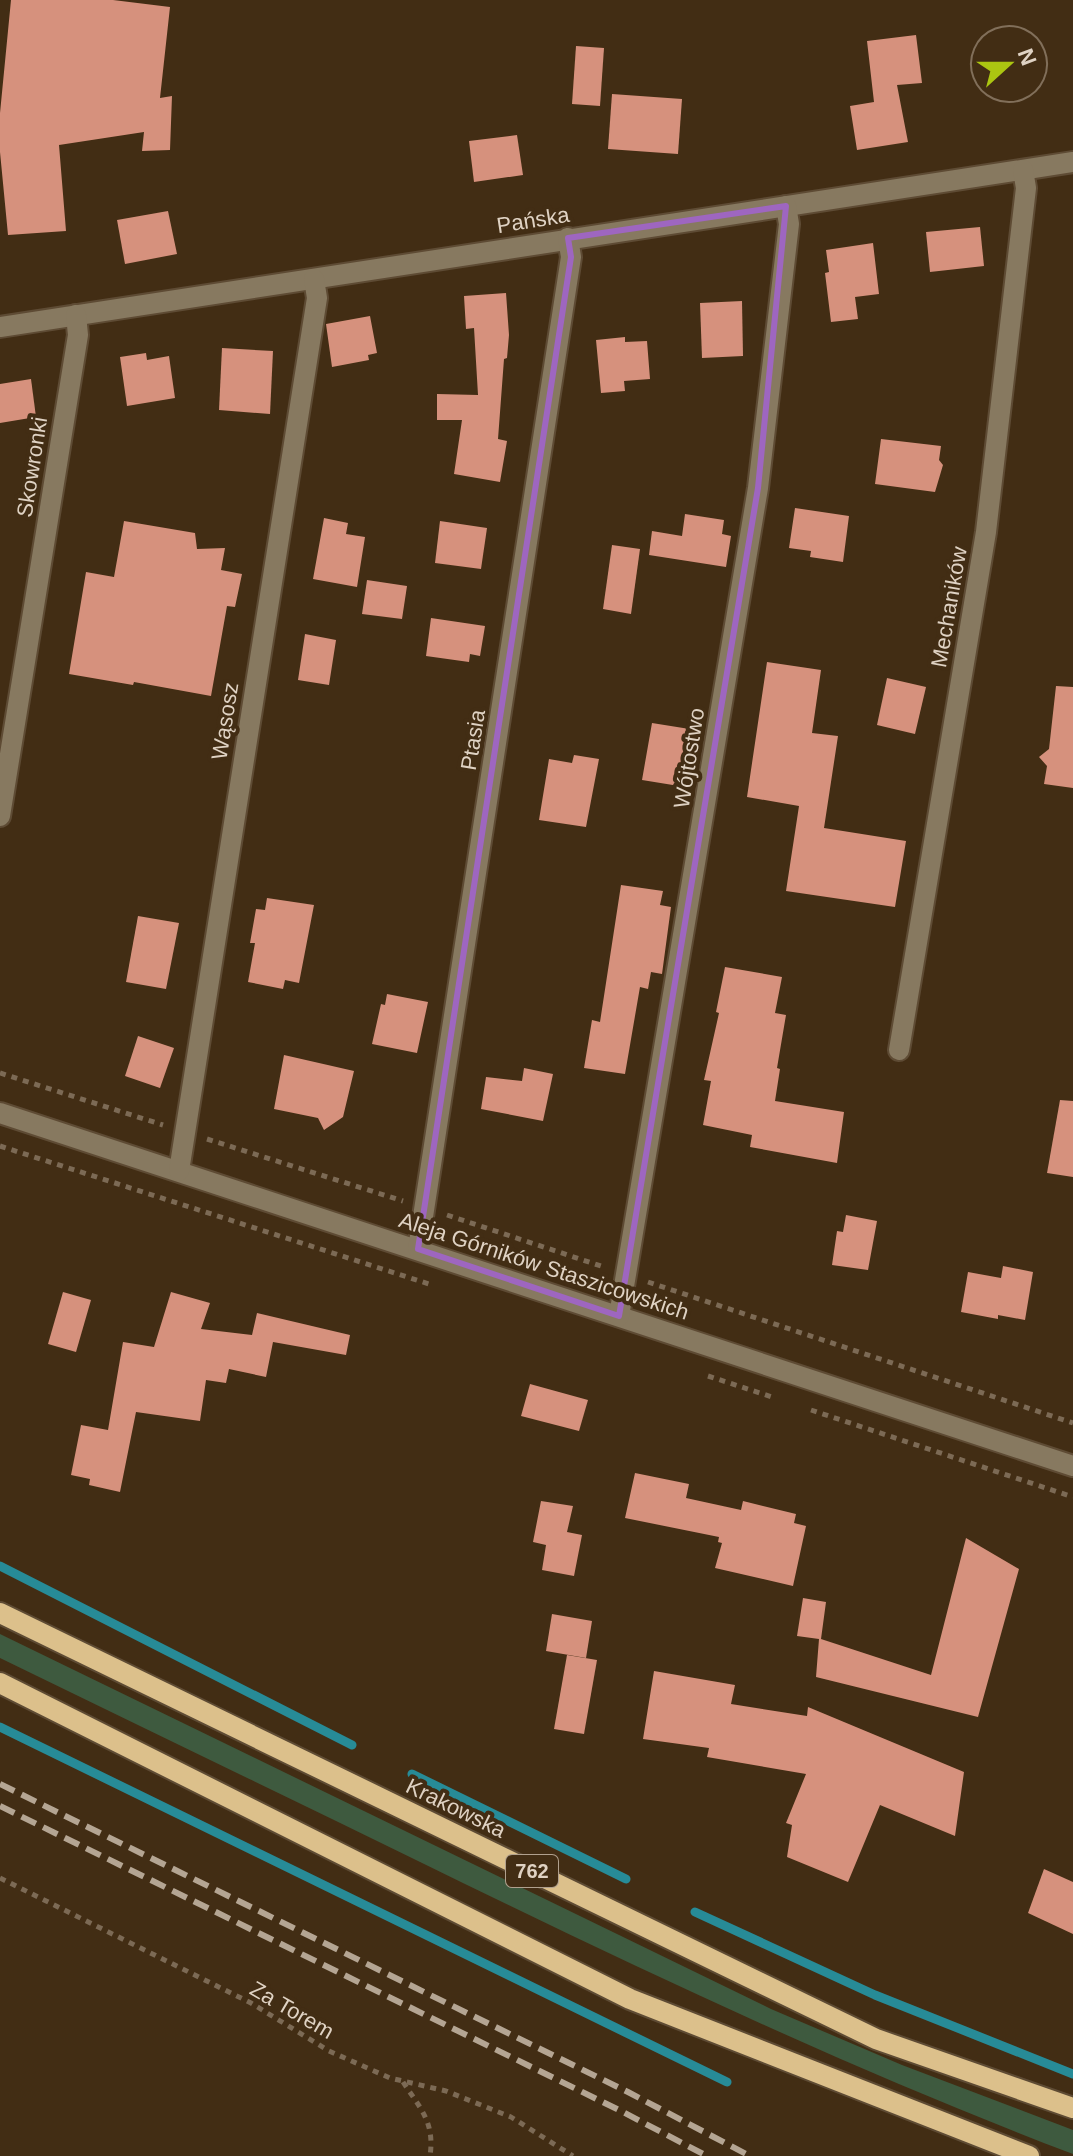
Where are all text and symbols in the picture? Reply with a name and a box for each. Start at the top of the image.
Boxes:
north arrow [969,24,1049,104]
text: N [1013,45,1042,69]
street label: Pańska [495,202,572,238]
street label: Skowronki [12,415,52,519]
street label: Mechaników [926,545,972,669]
street label: Wąsosz [207,680,243,762]
street label: Wójtostwo [669,706,709,810]
street label: Ptasia [456,707,490,772]
street label: Aleja Górników Staszicowskich [396,1207,692,1325]
street label: Krakowska [402,1773,511,1843]
road number: 762 [506,1855,558,1887]
street label: Za Torem [246,1976,338,2044]

